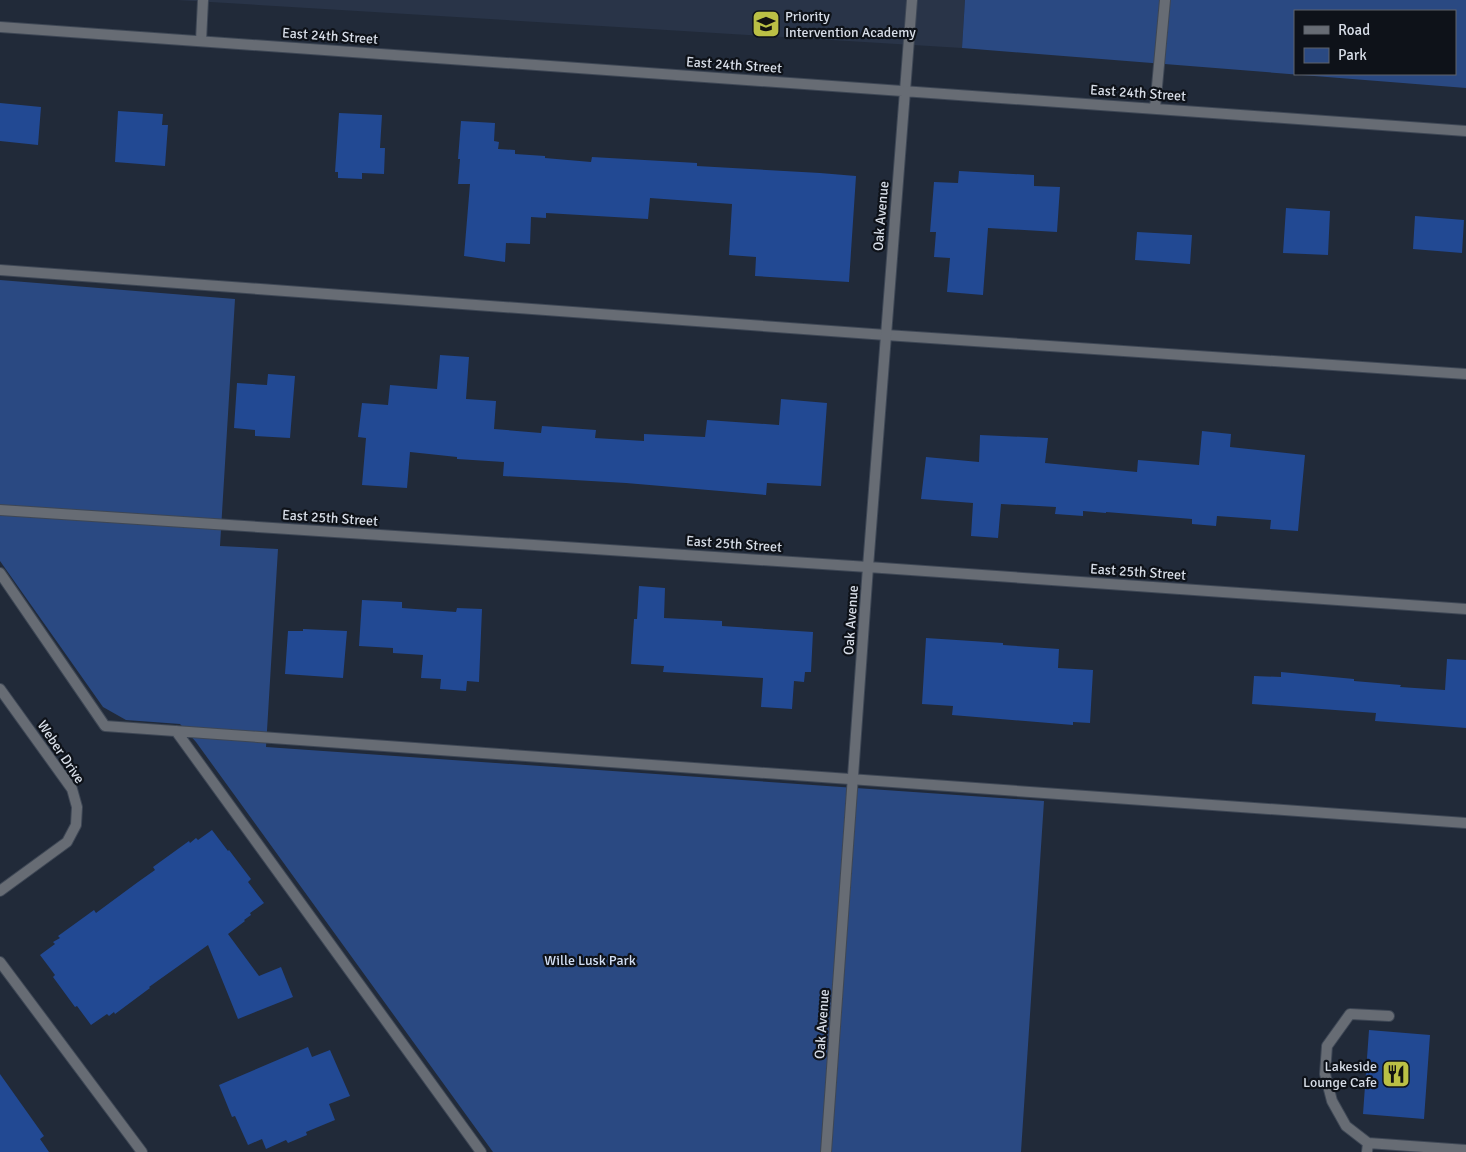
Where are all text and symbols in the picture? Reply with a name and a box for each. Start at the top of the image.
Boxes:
place label: Priority Intervention Academy [785,8,916,41]
school or university icon: Priority Intervention Academy [751,9,781,39]
legend [1294,10,1456,75]
text: Road [1338,21,1370,39]
street label: East 24th Street [281,24,379,48]
text: Park [1338,46,1367,64]
street label: East 24th Street [685,53,783,77]
street label: East 24th Street [1089,81,1187,105]
street label: Oak Avenue [869,180,893,252]
street label: East 25th Street [281,506,379,530]
street label: East 25th Street [685,532,783,556]
street label: East 25th Street [1089,560,1187,584]
street label: Oak Avenue [840,584,862,656]
street label: Weber Drive [34,717,88,787]
park label: Wille Lusk Park [544,952,636,969]
street label: Oak Avenue [811,988,833,1060]
place label: Lakeside Lounge Cafe [1303,1058,1377,1091]
restaurant icon: Lakeside Lounge Cafe [1381,1059,1411,1089]

